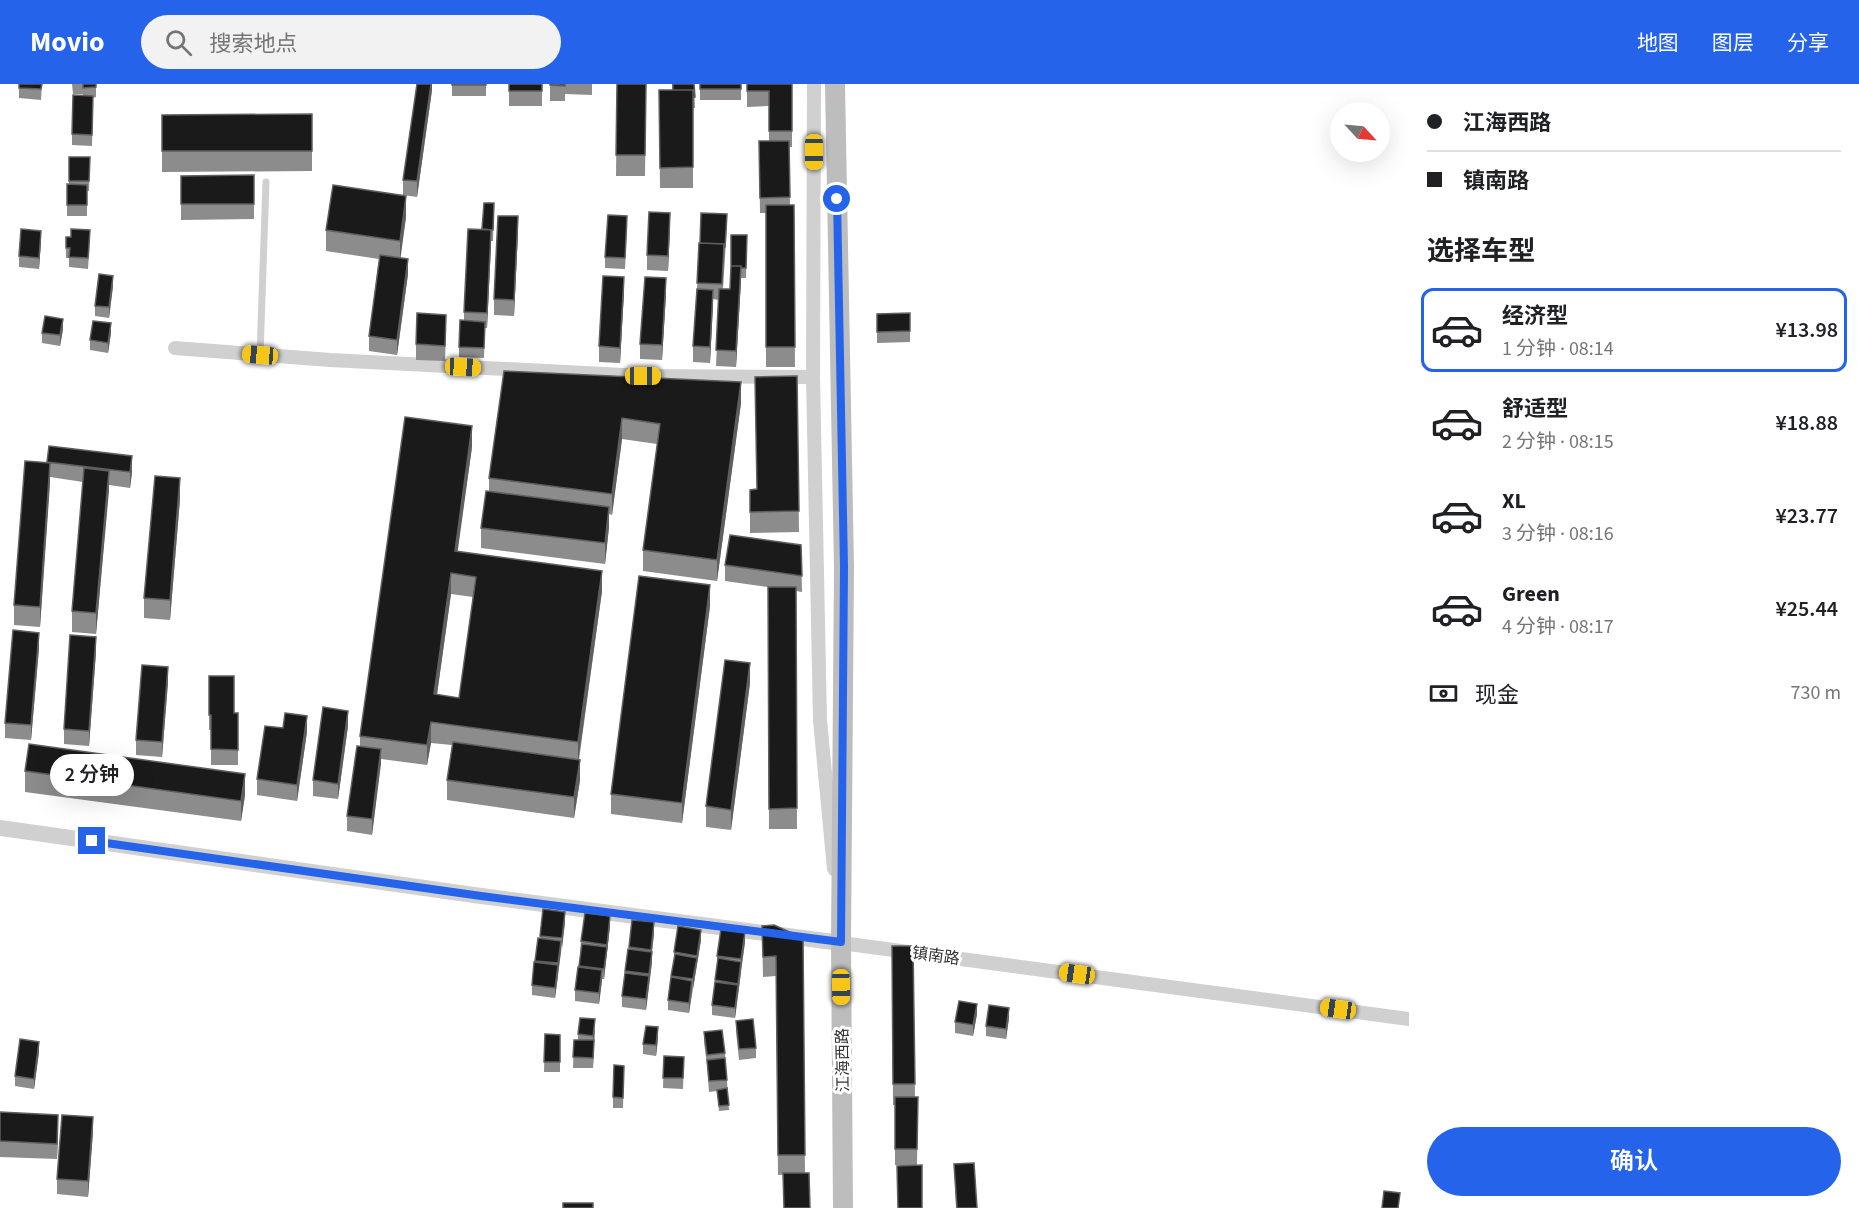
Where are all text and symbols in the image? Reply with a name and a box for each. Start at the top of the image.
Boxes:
search box [141,15,561,69]
text: Movio [30,22,105,62]
icon: search [162,26,195,59]
text: 搜索地点 [210,28,298,60]
text: 地图 [1637,28,1679,58]
text: 图层 [1712,28,1754,58]
text: 分享 [1787,28,1829,58]
north arrow [1330,102,1390,162]
map controls [1330,102,1390,162]
text: 江海西路 [1463,107,1551,139]
car [805,134,823,170]
text: 镇南路 [1463,165,1529,197]
route start [823,185,850,212]
text: 选择车型 [1427,232,1535,271]
text: 经济型 [1502,300,1568,332]
icon: car [1430,303,1484,357]
text: ¥13.98 [1776,314,1838,346]
text: 1 分钟 · 08:14 [1502,335,1614,363]
car [241,344,279,366]
car [445,357,481,377]
car [625,367,661,385]
text: 舒适型 [1502,393,1568,425]
icon: car [1430,396,1484,450]
text: ¥18.88 [1776,407,1838,439]
text: 2 分钟 · 08:15 [1502,428,1614,456]
text: XL [1502,485,1526,517]
icon: car [1430,489,1484,543]
text: ¥23.77 [1776,500,1838,532]
text: 3 分钟 · 08:16 [1502,520,1614,548]
text: Green [1502,578,1560,610]
icon: car [1430,582,1484,636]
text: ¥25.44 [1776,593,1838,625]
text: 4 分钟 · 08:17 [1502,613,1614,641]
icon: cash [1427,677,1460,710]
text: 现金 [1475,679,1519,711]
text: 730 m [1791,679,1841,707]
callout: 2 分钟 [50,754,134,796]
text: 2 分钟 [65,761,119,789]
route end [78,827,105,854]
street label: 镇南路 [911,942,961,970]
car [1058,963,1096,985]
car [832,969,850,1005]
car [1319,998,1357,1020]
street label: 江海西路 [831,1028,855,1092]
button: 确认 [1427,1127,1841,1196]

